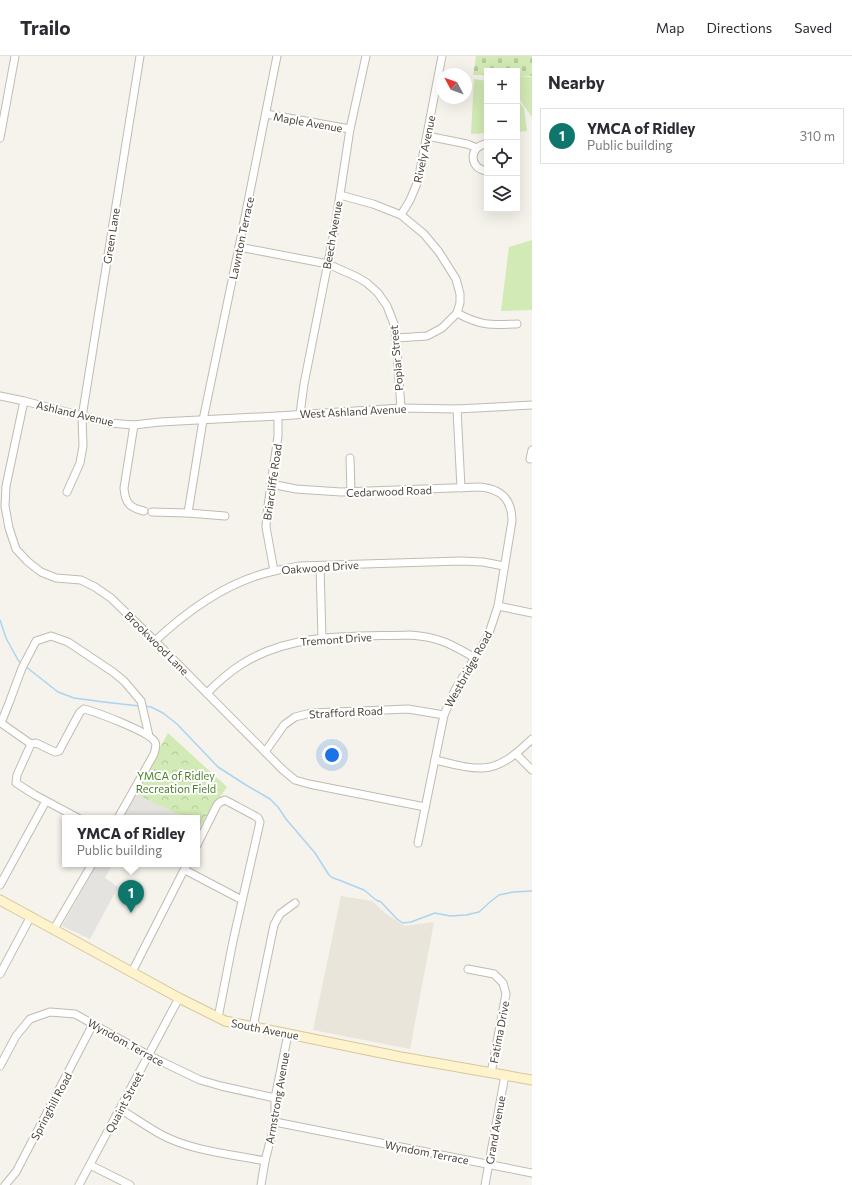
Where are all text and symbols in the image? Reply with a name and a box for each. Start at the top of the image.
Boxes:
text: Trailo [20,16,71,39]
text: Map [656,19,685,36]
text: Directions [707,19,772,36]
text: Saved [794,19,832,36]
north arrow [436,68,472,104]
map controls [484,68,520,212]
button: + [484,68,520,104]
text: Nearby [548,72,605,93]
button: − [484,104,520,140]
street label: Maple Avenue [272,110,344,135]
street label: Rively Avenue [410,114,438,184]
text: YMCA of Ridley [587,119,696,137]
text: 1 [559,128,565,144]
text: 310 m [800,128,835,144]
text: Public building [587,137,673,153]
button: locate [484,140,520,176]
button: layers [484,176,520,212]
street label: Lawnton Terrace [226,195,256,280]
street label: Beech Avenue [320,200,344,270]
street label: Green Lane [100,207,122,265]
street label: Poplar Street [387,324,405,391]
street label: Ashland Avenue [35,398,115,428]
street label: West Ashland Avenue [299,402,407,420]
street label: Briarcliffe Road [260,443,284,521]
street label: Cedarwood Road [346,483,432,499]
street label: Oakwood Drive [281,558,359,576]
street label: Brookwood Lane [122,608,192,678]
street label: Westbridge Road [442,629,494,709]
street label: Tremont Drive [300,630,372,648]
street label: Strafford Road [309,704,383,720]
your location [322,745,342,765]
park label: YMCA of Ridley Recreation Field [136,769,216,795]
popup [62,815,200,867]
text: YMCA of Ridley [77,824,185,842]
text: Public building [77,842,162,858]
pin: 1 [118,880,144,913]
street label: Fatima Drive [487,1000,511,1064]
street label: Wyndom Terrace [86,1016,167,1068]
street label: South Avenue [230,1016,300,1042]
street label: Armstrong Avenue [263,1051,291,1145]
street label: Quaint Street [102,1069,146,1135]
street label: Springhill Road [28,1070,74,1142]
street label: Grand Avenue [483,1094,507,1165]
street label: Wyndom Terrace [384,1137,470,1167]

